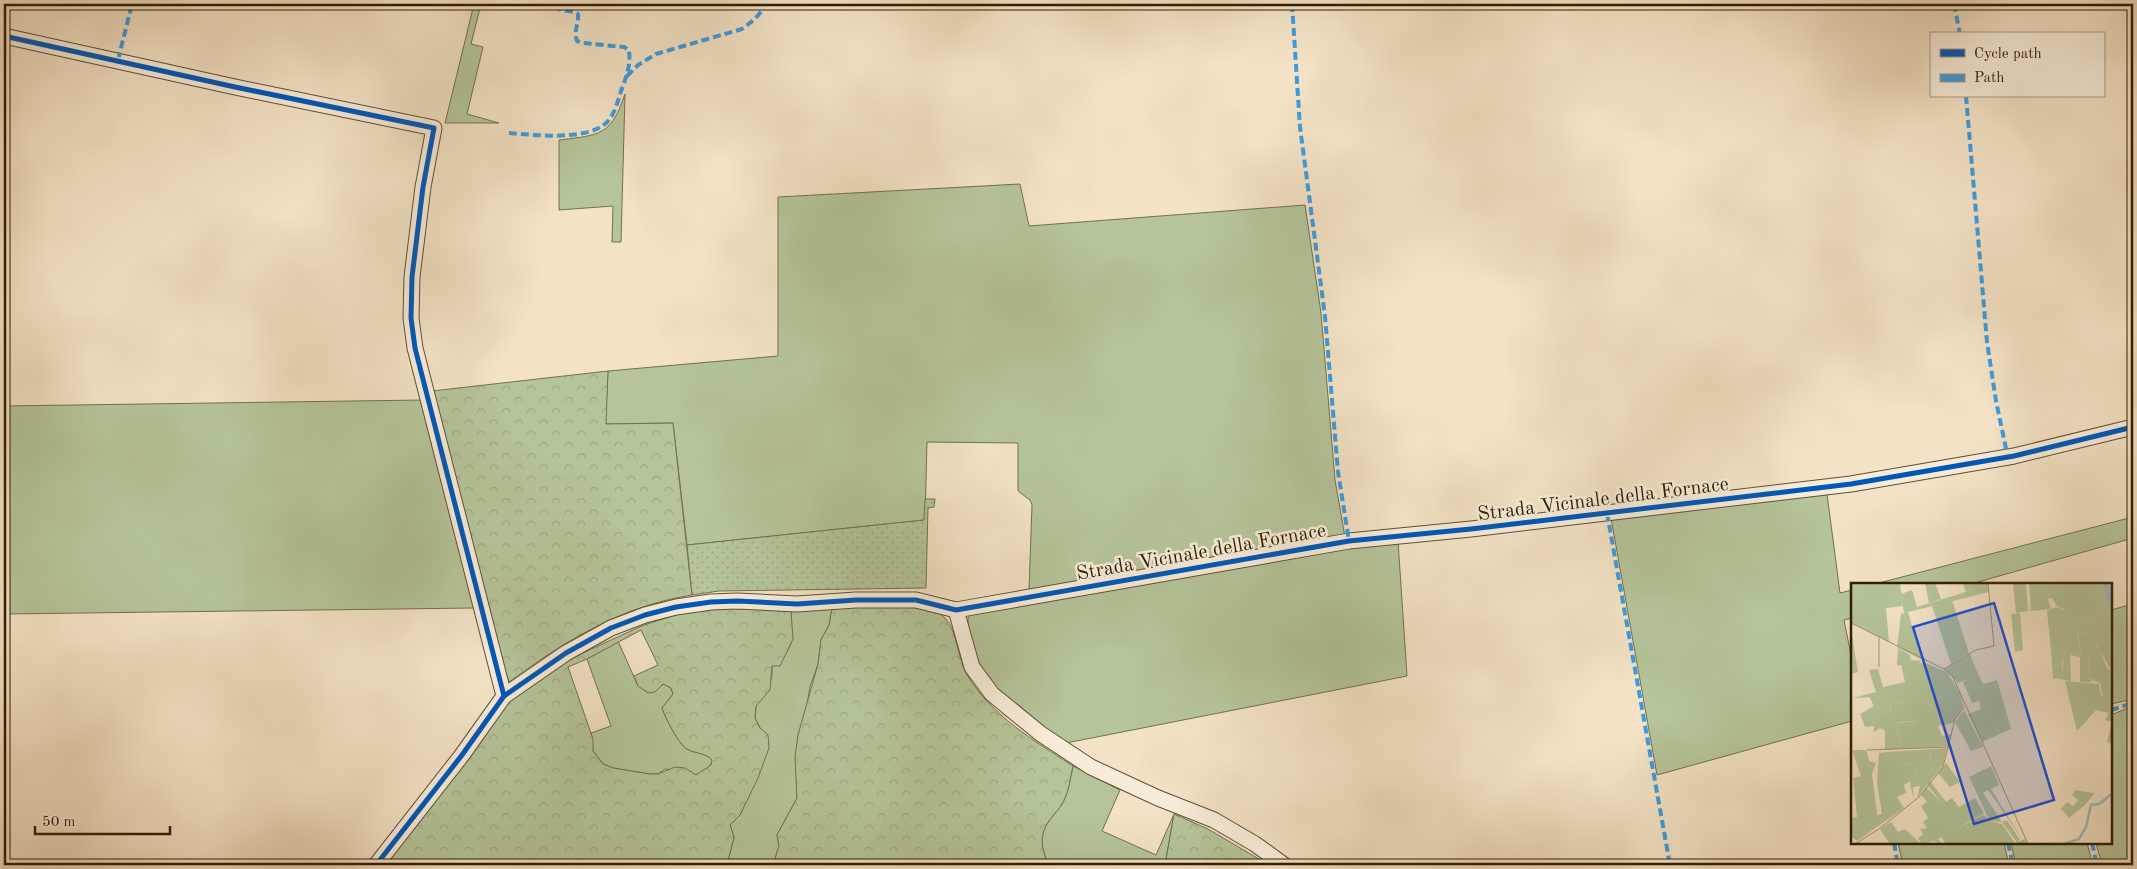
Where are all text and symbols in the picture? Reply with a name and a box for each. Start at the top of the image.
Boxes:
legend [1930,32,2104,98]
text: Cycle path [1974,47,2042,62]
text: Path [1974,71,2004,86]
street label: Strada Vicinale della Fornace [1476,475,1730,525]
street label: Strada Vicinale della Fornace [1075,521,1328,585]
inset map [1851,583,2112,844]
scale bar [35,804,170,836]
text: 50 m [42,815,76,830]

